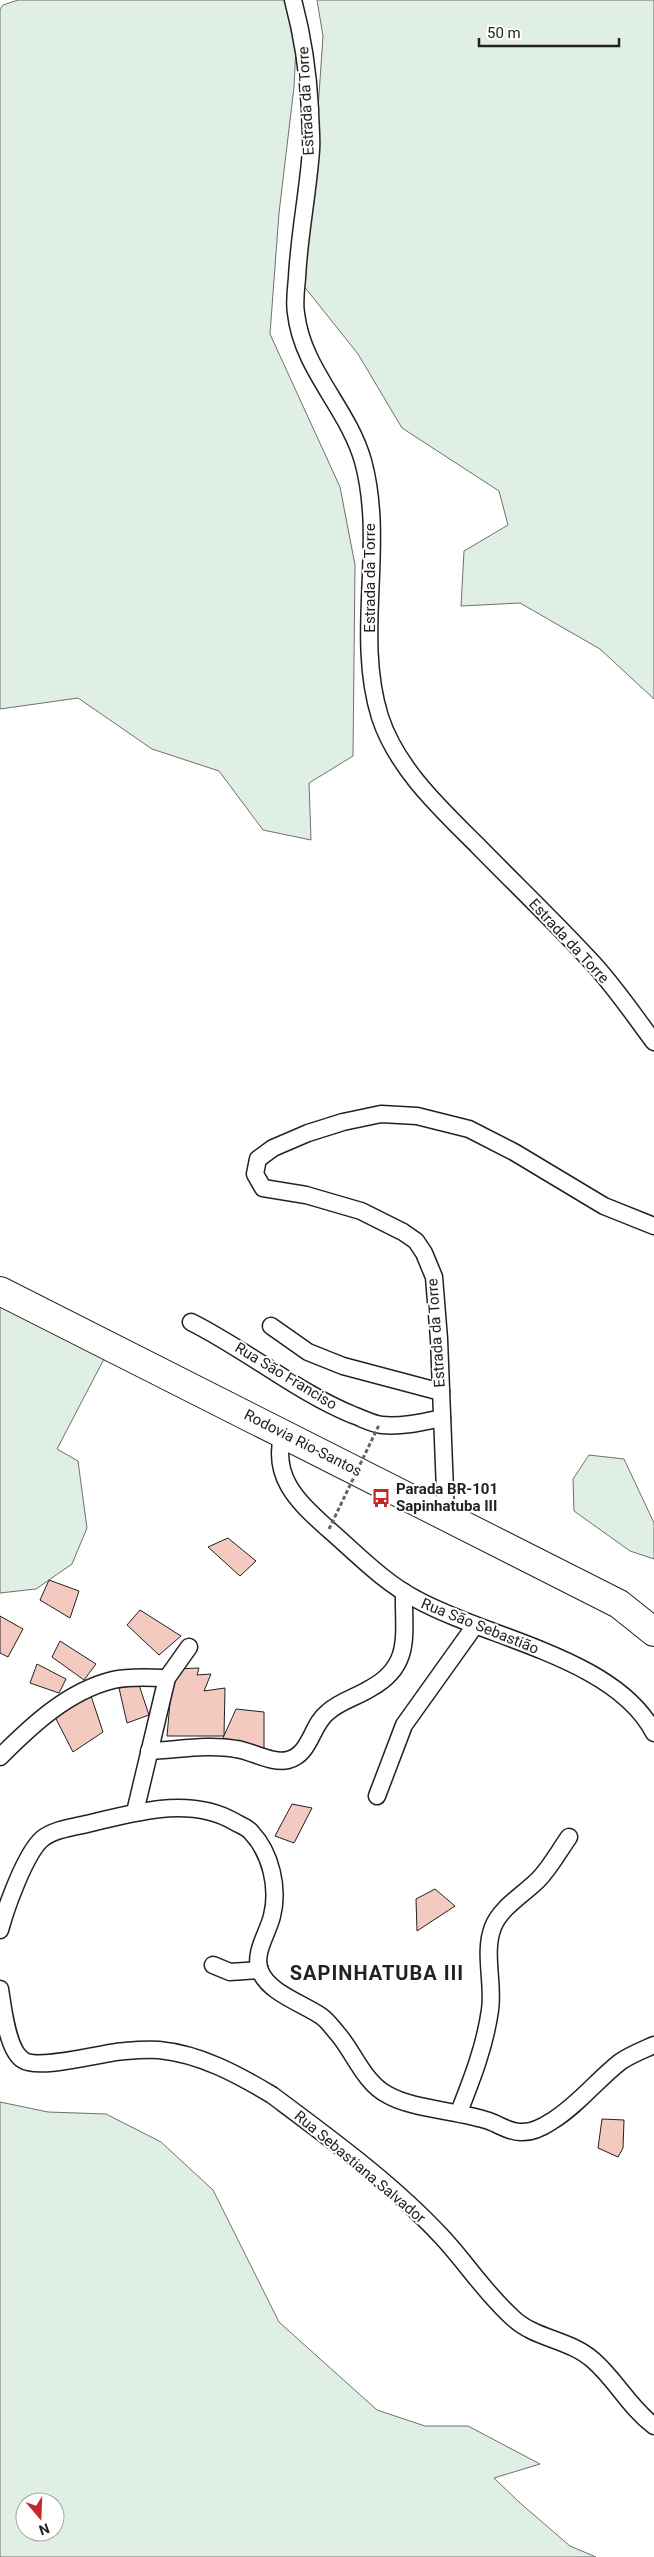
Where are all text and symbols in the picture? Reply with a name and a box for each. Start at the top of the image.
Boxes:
scale bar [479,15,619,47]
text: 50 m [487,24,521,42]
street label: Estrada da Torre [294,46,318,156]
street label: Estrada da Torre [361,523,379,633]
street label: Estrada da Torre [525,895,613,987]
street label: Estrada da Torre [423,1278,449,1388]
street label: Rua São Franciso [232,1338,340,1414]
street label: Rodovia Rio-Santos [241,1406,365,1480]
place label: Parada BR-101 Sapinhatuba III [396,1480,498,1515]
bus stop icon: Parada BR-101 Sapinhatuba III [370,1487,392,1509]
street label: Rua São Sebastião [419,1594,541,1658]
district label: SAPINHATUBA III [290,1961,464,1985]
street label: Rua Sebastiana Salvador [291,2107,429,2227]
north arrow [15,2492,65,2542]
text: N [37,2520,52,2538]

